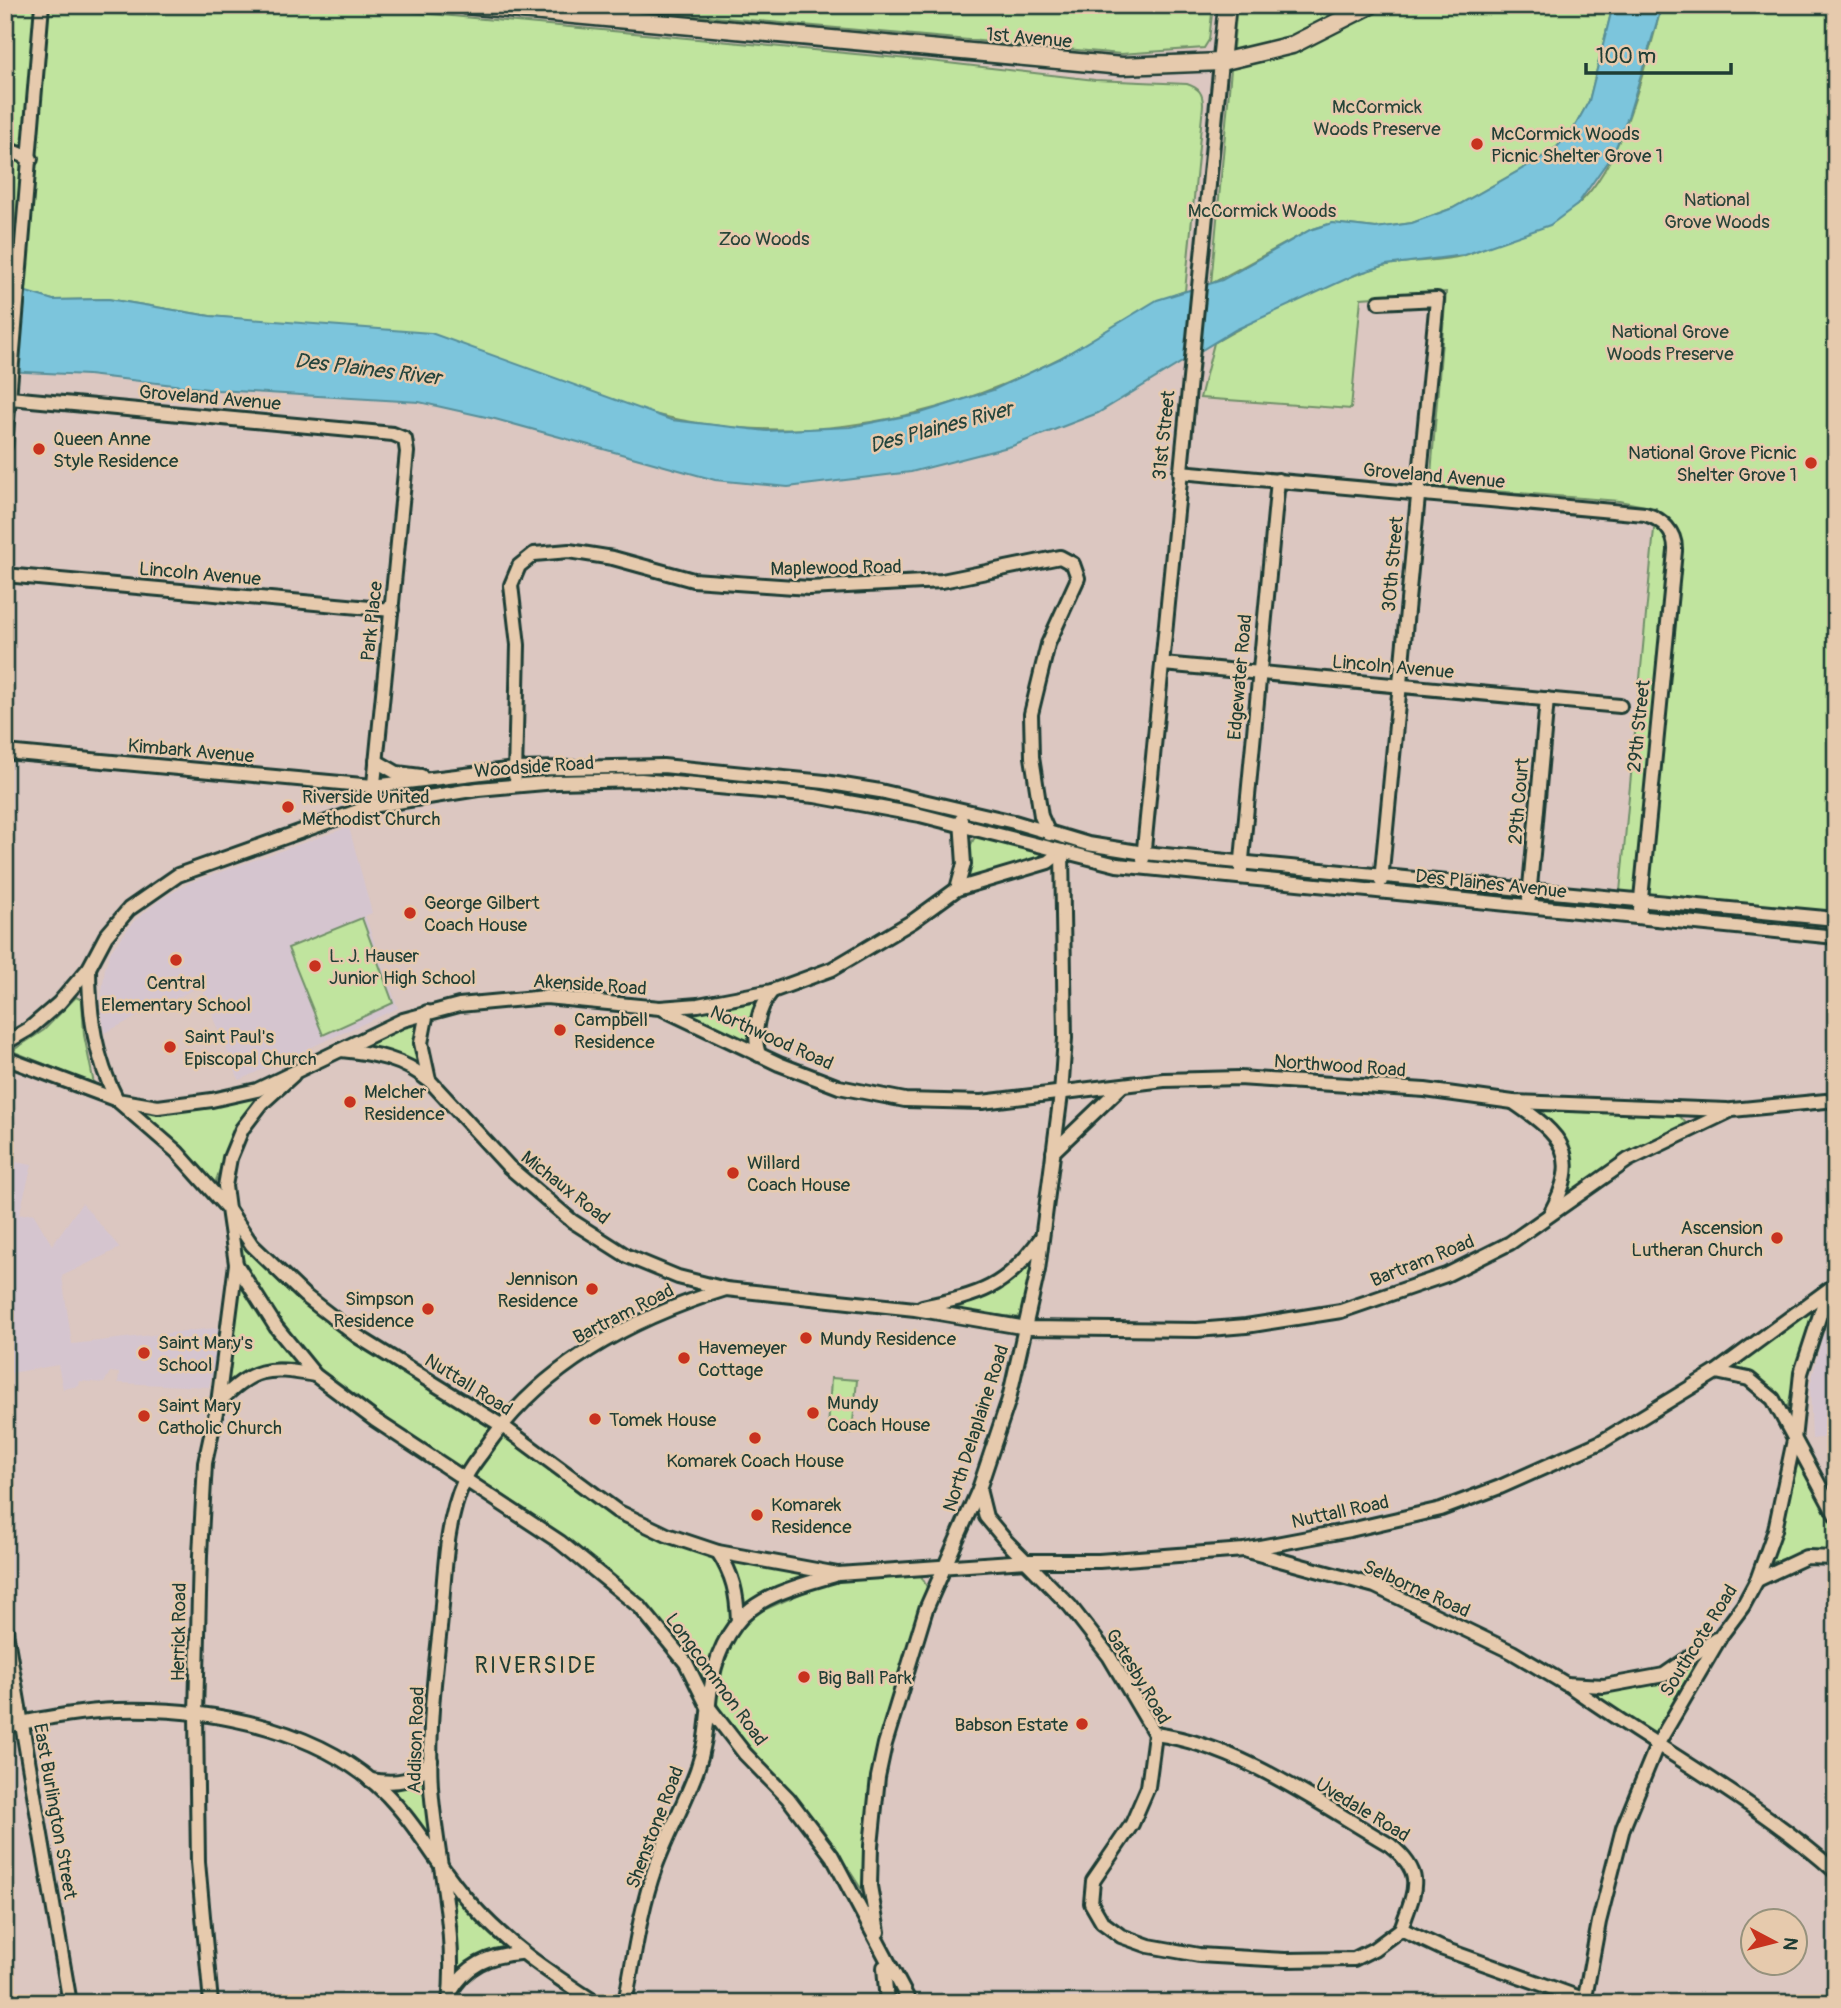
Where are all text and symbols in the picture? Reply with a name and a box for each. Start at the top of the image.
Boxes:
street label: 1st Avenue [985,22,1073,54]
scale bar [1586,32,1731,76]
text: 100 m [1596,43,1656,70]
park label: McCormick Woods Preserve [1313,95,1441,141]
place label: McCormick Woods Picnic Shelter Grove 1 [1491,122,1663,168]
marker: McCormick Woods Picnic Shelter Grove 1 [1469,136,1485,152]
park label: National Grove Woods [1664,188,1770,234]
park label: McCormick Woods [1188,199,1337,223]
park label: Zoo Woods [718,227,810,251]
park label: National Grove Woods Preserve [1606,320,1734,366]
water label: Des Plaines River [293,347,445,392]
street label: Groveland Avenue [138,380,283,416]
street label: 31st Street [1147,389,1181,481]
water label: Des Plaines River [866,395,1018,460]
place label: Queen Anne Style Residence [53,427,179,473]
marker: Queen Anne Style Residence [31,441,47,457]
place label: National Grove Picnic Shelter Grove 1 [1628,441,1797,487]
marker: National Grove Picnic Shelter Grove 1 [1803,455,1819,471]
street label: Groveland Avenue [1362,458,1507,494]
street label: 30th Street [1377,515,1409,613]
street label: Maplewood Road [770,555,902,581]
street label: Lincoln Avenue [138,557,263,591]
street label: Park Place [356,579,388,662]
street label: Edgewater Road [1223,613,1257,741]
street label: Lincoln Avenue [1331,650,1456,684]
street label: 29th Street [1622,678,1656,773]
street label: Kimbark Avenue [127,734,256,769]
street label: Woodside Road [473,751,595,783]
street label: 29th Court [1503,756,1535,845]
place label: Riverside United Methodist Church [302,785,440,831]
marker: Riverside United Methodist Church [280,799,296,815]
street label: Des Plaines Avenue [1414,864,1568,904]
place label: George Gilbert Coach House [424,891,540,937]
marker: George Gilbert Coach House [402,905,418,921]
place label: L. J. Hauser Junior High School [329,944,476,990]
marker: Central Elementary School [168,952,184,968]
marker: L. J. Hauser Junior High School [307,958,323,974]
street label: Akenside Road [532,969,648,1001]
place label: Central Elementary School [101,971,251,1017]
street label: Northwood Road [706,1000,837,1076]
place label: Campbell Residence [574,1008,655,1054]
marker: Campbell Residence [552,1022,568,1038]
place label: Saint Paul's Episcopal Church [184,1025,317,1071]
marker: Saint Paul's Episcopal Church [162,1039,178,1055]
street label: Northwood Road [1273,1049,1407,1083]
place label: Melcher Residence [364,1080,445,1126]
marker: Melcher Residence [342,1094,358,1110]
street label: Michaux Road [516,1146,615,1230]
place label: Willard Coach House [747,1151,851,1197]
marker: Willard Coach House [725,1165,741,1181]
place label: Ascension Lutheran Church [1631,1216,1763,1262]
street label: Bartram Road [1367,1229,1478,1293]
marker: Ascension Lutheran Church [1769,1230,1785,1246]
place label: Jennison Residence [497,1267,579,1313]
street label: Bartram Road [569,1278,678,1350]
marker: Jennison Residence [584,1281,600,1297]
place label: Simpson Residence [333,1287,415,1333]
marker: Simpson Residence [420,1301,436,1317]
place label: Mundy Residence [820,1327,957,1351]
marker: Mundy Residence [798,1330,814,1346]
place label: Saint Mary's School [158,1331,253,1377]
place label: Havemeyer Cottage [698,1336,787,1382]
street label: North Delaplaine Road [938,1342,1014,1515]
marker: Saint Mary's School [136,1345,152,1361]
street label: Nuttall Road [420,1348,517,1421]
marker: Havemeyer Cottage [676,1350,692,1366]
place label: Mundy Coach House [827,1391,931,1437]
place label: Saint Mary Catholic Church [158,1394,282,1440]
marker: Mundy Coach House [805,1405,821,1421]
marker: Saint Mary Catholic Church [136,1408,152,1424]
place label: Tomek House [609,1408,717,1432]
marker: Tomek House [587,1411,603,1427]
marker: Komarek Coach House [747,1430,763,1446]
place label: Komarek Coach House [666,1449,844,1473]
street label: Nuttall Road [1289,1490,1391,1534]
place label: Komarek Residence [771,1493,852,1539]
marker: Komarek Residence [749,1507,765,1523]
street label: Selborne Road [1359,1555,1474,1623]
street label: Southcote Road [1655,1580,1743,1701]
street label: Herrick Road [166,1582,192,1682]
street label: Longcommon Road [660,1608,772,1751]
street label: Gatesby Road [1100,1624,1176,1729]
district label: RIVERSIDE [474,1651,598,1680]
place label: Big Ball Park [818,1666,912,1690]
marker: Big Ball Park [796,1669,812,1685]
street label: Addison Road [402,1686,430,1794]
place label: Babson Estate [954,1713,1069,1737]
marker: Babson Estate [1074,1716,1090,1732]
street label: East Burlington Street [28,1721,82,1901]
street label: Shenstone Road [621,1763,689,1892]
street label: Uvedale Road [1311,1772,1414,1847]
north arrow [1740,1906,1810,1976]
text: N [1777,1936,1803,1952]

